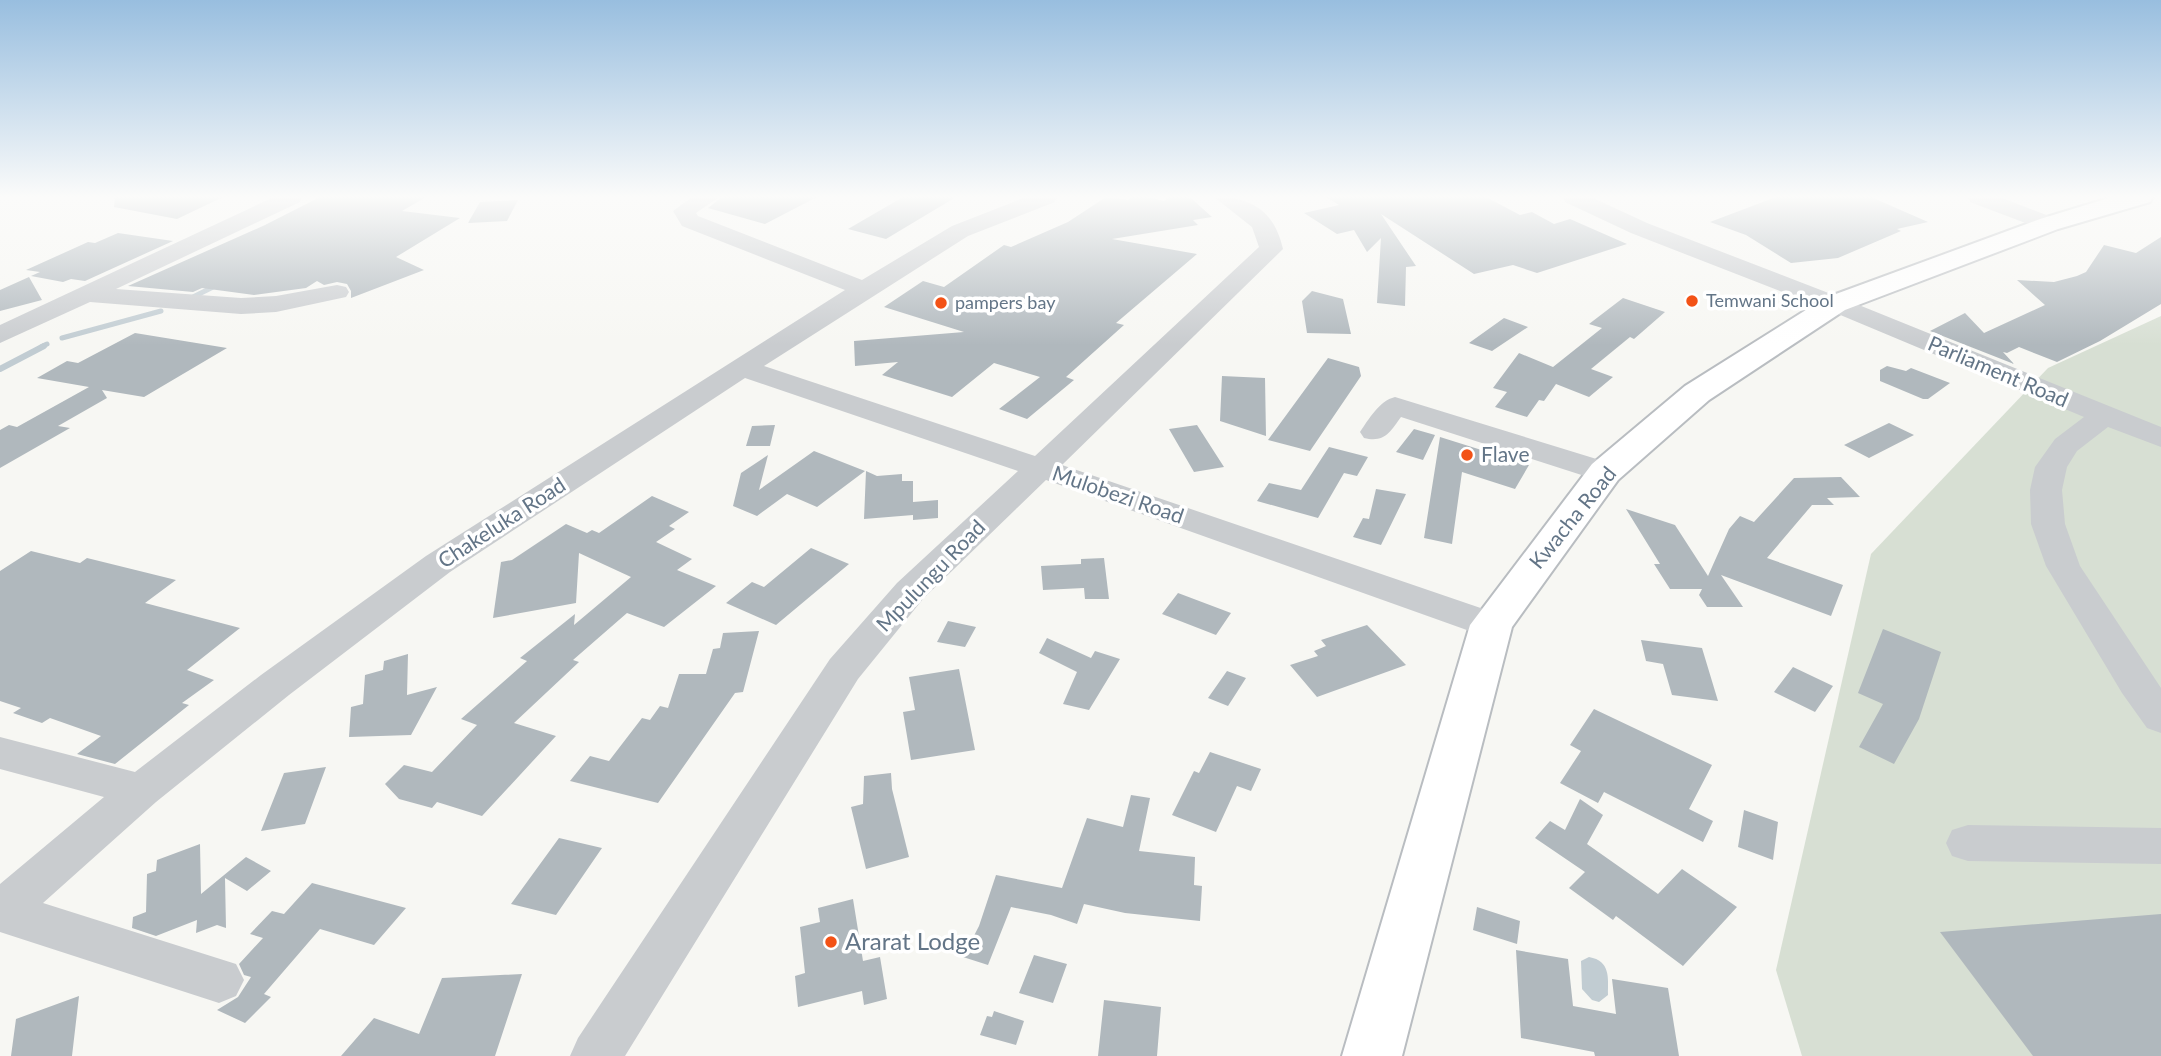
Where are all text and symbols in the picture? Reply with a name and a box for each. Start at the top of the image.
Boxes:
place label: Temwani School [1706,289,1834,311]
place label: pampers bay [955,291,1056,313]
marker: Temwani School [1684,293,1700,309]
marker: pampers bay [933,295,949,311]
street label: Parliament Road [1925,330,2073,411]
place label: Flave [1481,441,1530,466]
marker: Flave [1459,447,1475,463]
street label: Mulobezi Road [1050,459,1187,528]
street label: Kwacha Road [1523,461,1621,573]
street label: Chakeluka Road [433,471,570,572]
street label: Mpulungu Road [870,514,990,636]
place label: Ararat Lodge [845,926,980,955]
marker: Ararat Lodge [823,934,839,950]

